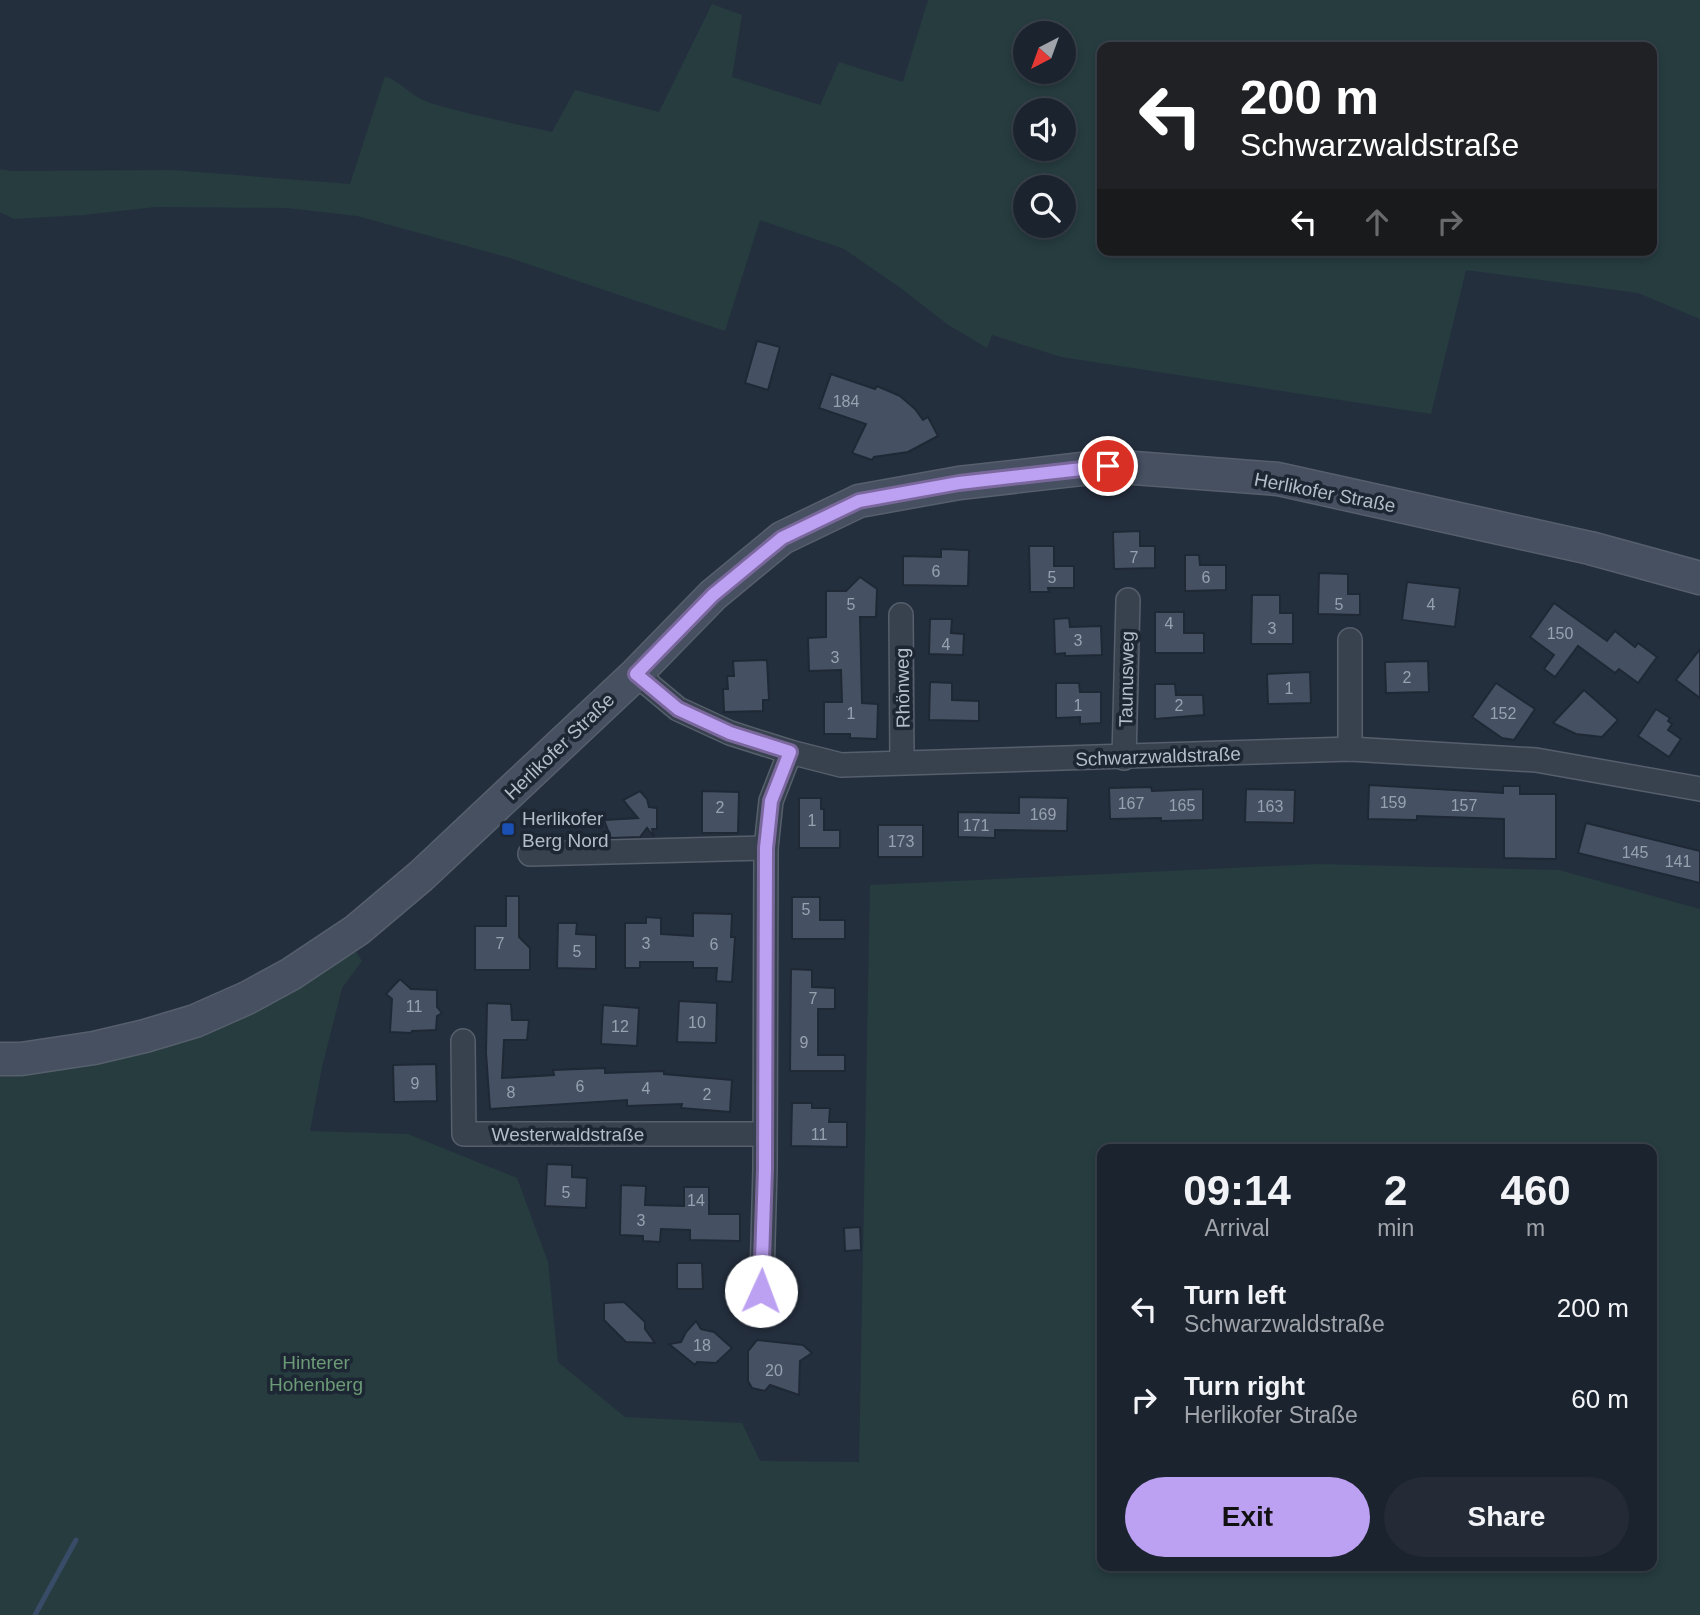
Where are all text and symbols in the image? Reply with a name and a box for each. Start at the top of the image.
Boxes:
north arrow [1013,21,1076,84]
map controls [1013,21,1076,238]
icon: left [1125,70,1216,161]
text: 200 m [1240,70,1379,124]
button: sound [1013,98,1076,161]
text: Schwarzwaldstraße [1240,127,1519,163]
button: search [1013,175,1076,238]
icon: left [1285,203,1323,241]
icon: ahead [1358,203,1396,241]
icon: right [1431,203,1469,241]
house number: 184 [833,393,859,410]
pin [1078,436,1138,496]
icon: arrive [1089,447,1127,485]
street label: Herlikofer Straße [1252,468,1397,516]
house number: 7 [1130,549,1139,566]
house number: 6 [932,563,941,580]
house number: 5 [1048,569,1057,586]
house number: 6 [1202,569,1211,586]
house number: 5 [847,596,856,613]
house number: 5 [1335,596,1344,613]
house number: 4 [1427,596,1436,613]
house number: 4 [1165,615,1174,632]
house number: 3 [1268,620,1277,637]
house number: 150 [1547,625,1573,642]
street label: Taunusweg [1115,631,1138,727]
house number: 3 [1074,632,1083,649]
house number: 4 [942,636,951,653]
street label: Rhönweg [891,648,914,728]
house number: 3 [831,649,840,666]
house number: 2 [1403,669,1412,686]
house number: 1 [1285,680,1294,697]
street label: Herlikofer Straße [500,689,618,804]
house number: 1 [1074,697,1083,714]
house number: 2 [1175,697,1184,714]
house number: 1 [847,705,856,722]
house number: 152 [1490,705,1516,722]
street label: Schwarzwaldstraße [1075,743,1241,770]
house number: 159 [1380,794,1406,811]
house number: 167 [1118,795,1144,812]
house number: 165 [1169,797,1195,814]
house number: 157 [1451,797,1477,814]
house number: 163 [1257,798,1283,815]
house number: 2 [716,799,725,816]
house number: 169 [1030,806,1056,823]
place label: Herlikofer Berg Nord [522,808,609,851]
house number: 1 [808,812,817,829]
house number: 171 [963,817,989,834]
marker: Herlikofer Berg Nord [500,821,516,837]
house number: 173 [888,833,914,850]
house number: 145 [1622,844,1648,861]
house number: 141 [1665,853,1691,870]
house number: 5 [802,901,811,918]
house number: 7 [496,935,505,952]
house number: 3 [642,935,651,952]
house number: 6 [710,936,719,953]
house number: 5 [573,943,582,960]
house number: 7 [809,990,818,1007]
house number: 11 [406,998,422,1015]
house number: 10 [688,1014,706,1031]
house number: 12 [611,1018,629,1035]
house number: 9 [800,1034,809,1051]
house number: 9 [411,1075,420,1092]
house number: 6 [576,1078,585,1095]
house number: 4 [642,1080,651,1097]
house number: 8 [507,1084,516,1101]
house number: 2 [703,1086,712,1103]
street label: Westerwaldstraße [492,1124,644,1145]
house number: 11 [811,1126,827,1143]
text: 09:14 [1183,1167,1291,1214]
text: 2 [1384,1167,1407,1214]
text: 460 [1501,1167,1571,1214]
house number: 5 [562,1184,571,1201]
house number: 14 [687,1192,705,1209]
house number: 3 [637,1212,646,1229]
text: Arrival [1204,1215,1270,1241]
text: min [1377,1215,1414,1241]
text: m [1526,1215,1545,1241]
position arrow [724,1254,798,1328]
text: Turn left [1184,1280,1286,1310]
icon: left [1125,1290,1163,1328]
text: 200 m [1557,1293,1629,1323]
text: Schwarzwaldstraße [1184,1311,1385,1337]
house number: 18 [693,1337,711,1354]
park label: Hinterer Hohenberg [269,1352,363,1395]
house number: 20 [765,1362,783,1379]
text: Turn right [1184,1371,1305,1401]
icon: right [1125,1381,1163,1419]
text: 60 m [1571,1384,1629,1414]
text: Herlikofer Straße [1184,1402,1358,1428]
button: Exit [1125,1477,1370,1557]
button: Share [1384,1477,1629,1557]

